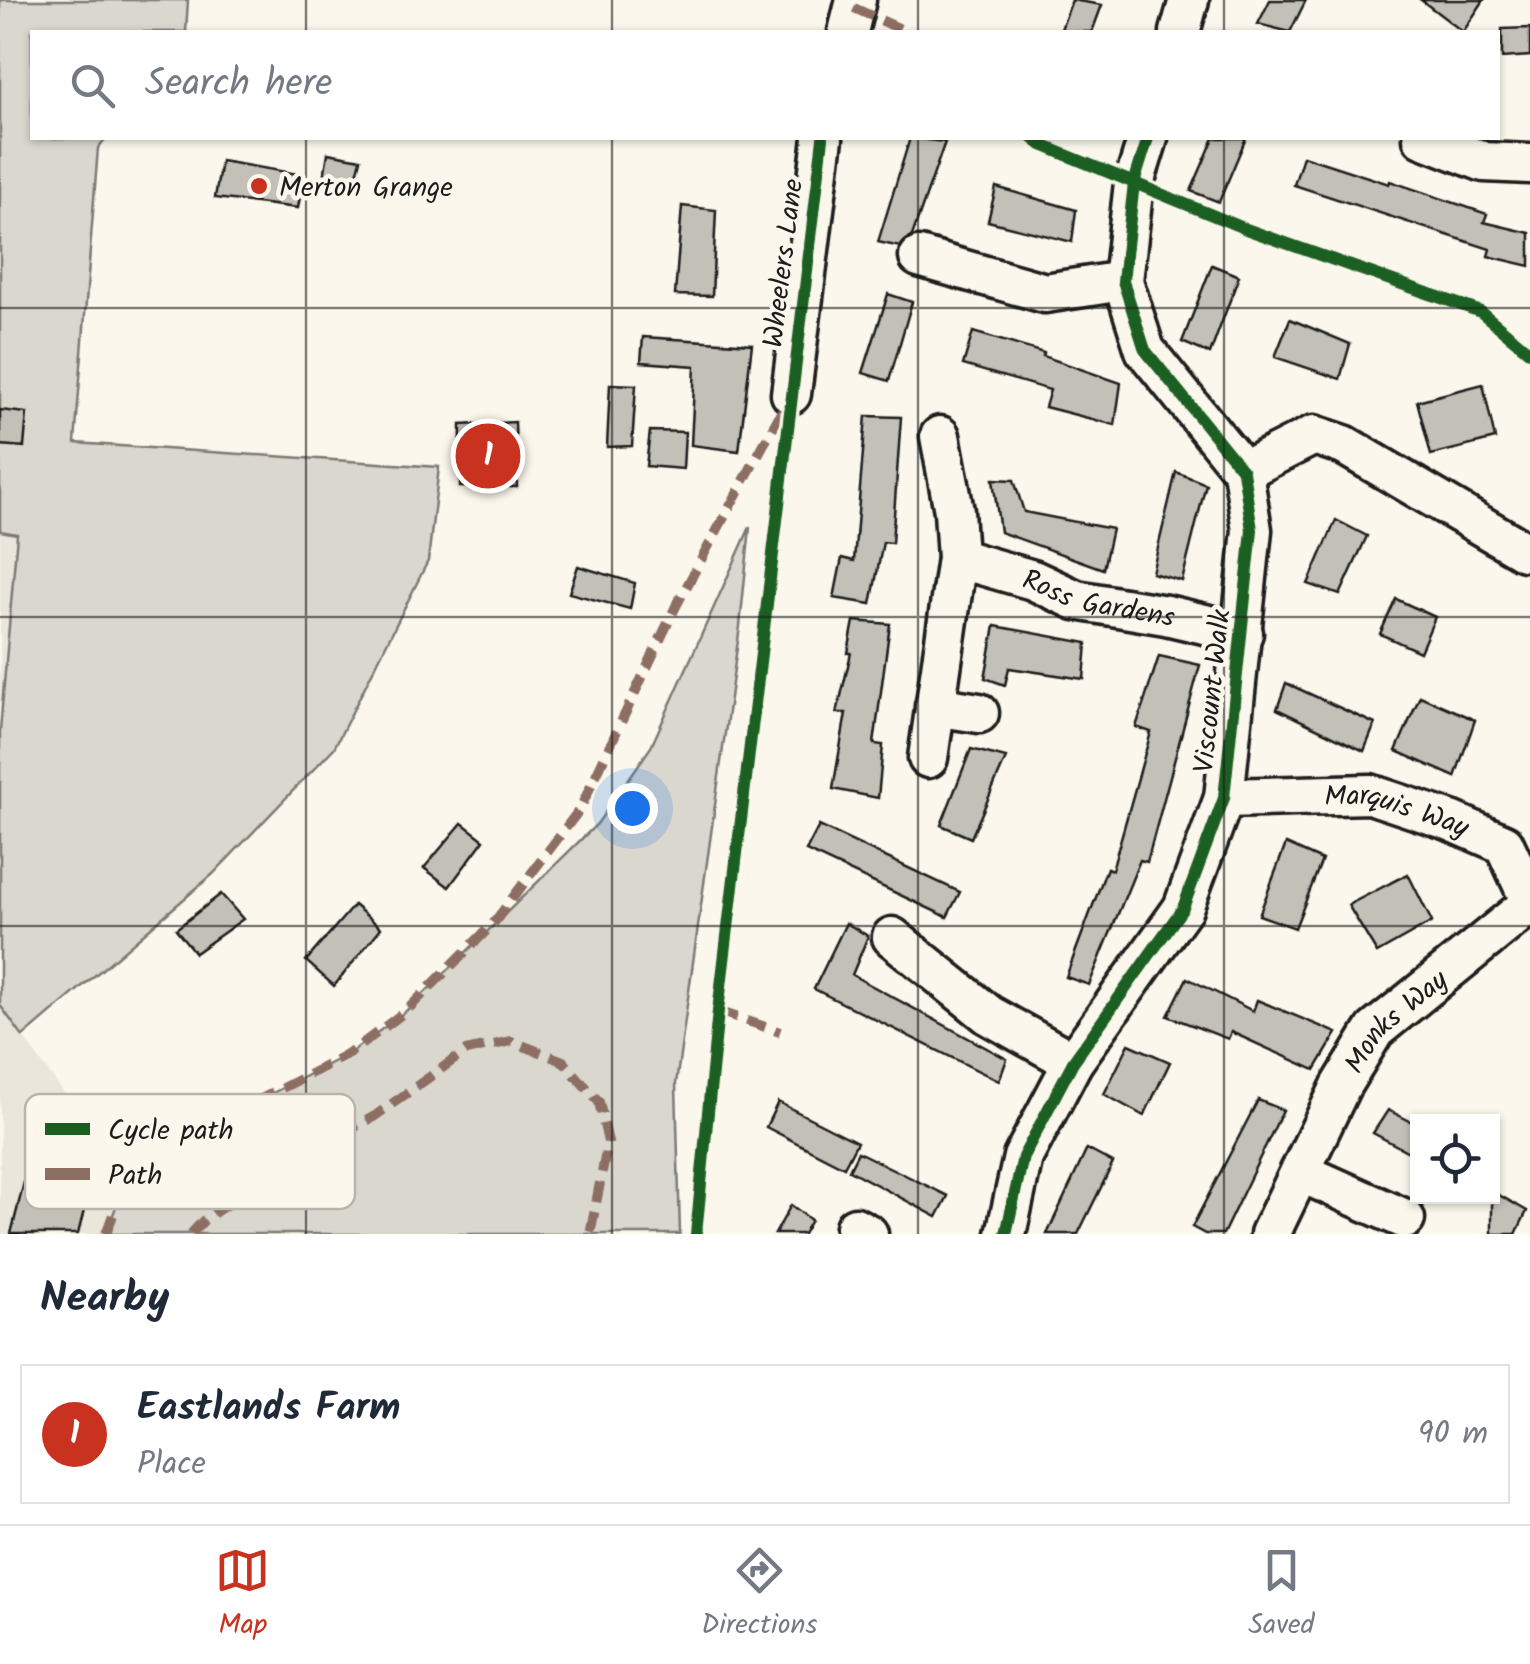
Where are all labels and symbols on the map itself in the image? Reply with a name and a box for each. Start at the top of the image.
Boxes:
place label: Merton Grange [279,166,453,211]
marker: Merton Grange [248,175,270,197]
street label: Wheelers Lane [752,176,817,350]
pin: 1 [456,418,520,494]
street label: Ross Gardens [1017,558,1179,641]
street label: Viscount Walk [1183,606,1245,775]
street label: Marquis Way [1324,774,1476,852]
your location [607,783,658,834]
street label: Monks Way [1334,959,1459,1083]
legend [25,1094,355,1209]
text: Cycle path [108,1109,233,1154]
text: Path [108,1154,162,1199]

